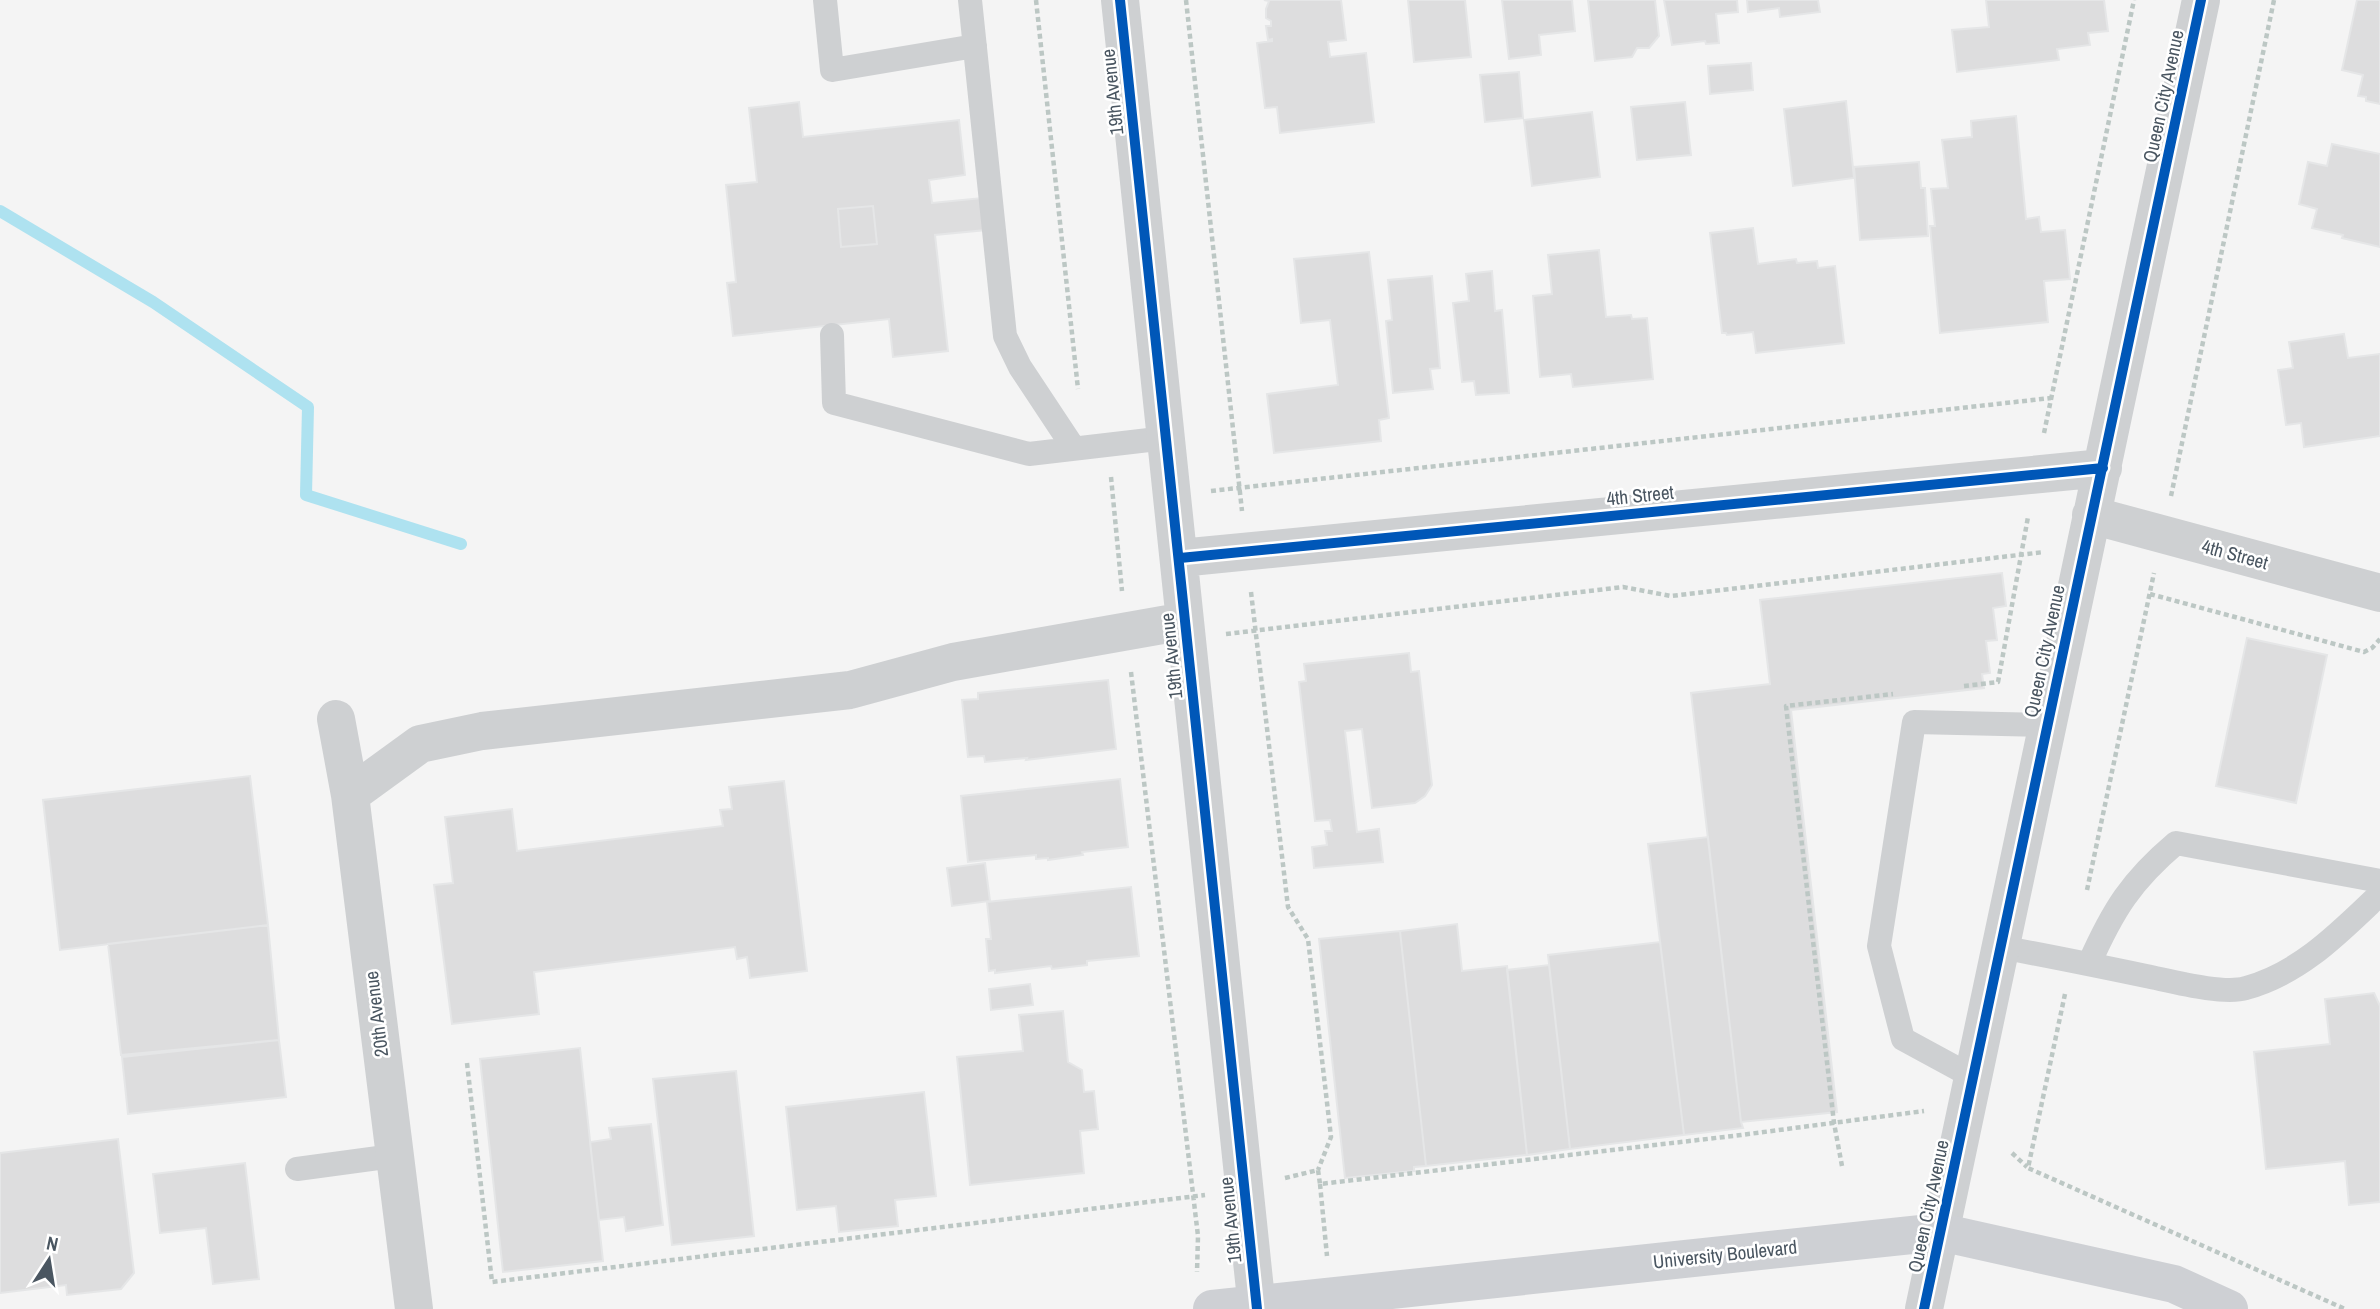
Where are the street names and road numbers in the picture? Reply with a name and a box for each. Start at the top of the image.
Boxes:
street label: Queen City Avenue [2136,27,2190,165]
street label: 19th Avenue [1095,48,1129,136]
street label: 4th Street [1605,478,1676,511]
street label: 4th Street [2199,533,2272,575]
street label: Queen City Avenue [2017,582,2071,720]
street label: 19th Avenue [1154,612,1188,700]
street label: 20th Avenue [358,970,394,1058]
street label: Queen City Avenue [1901,1137,1955,1275]
street label: 19th Avenue [1213,1176,1247,1264]
street label: University Boulevard [1652,1234,1798,1274]

